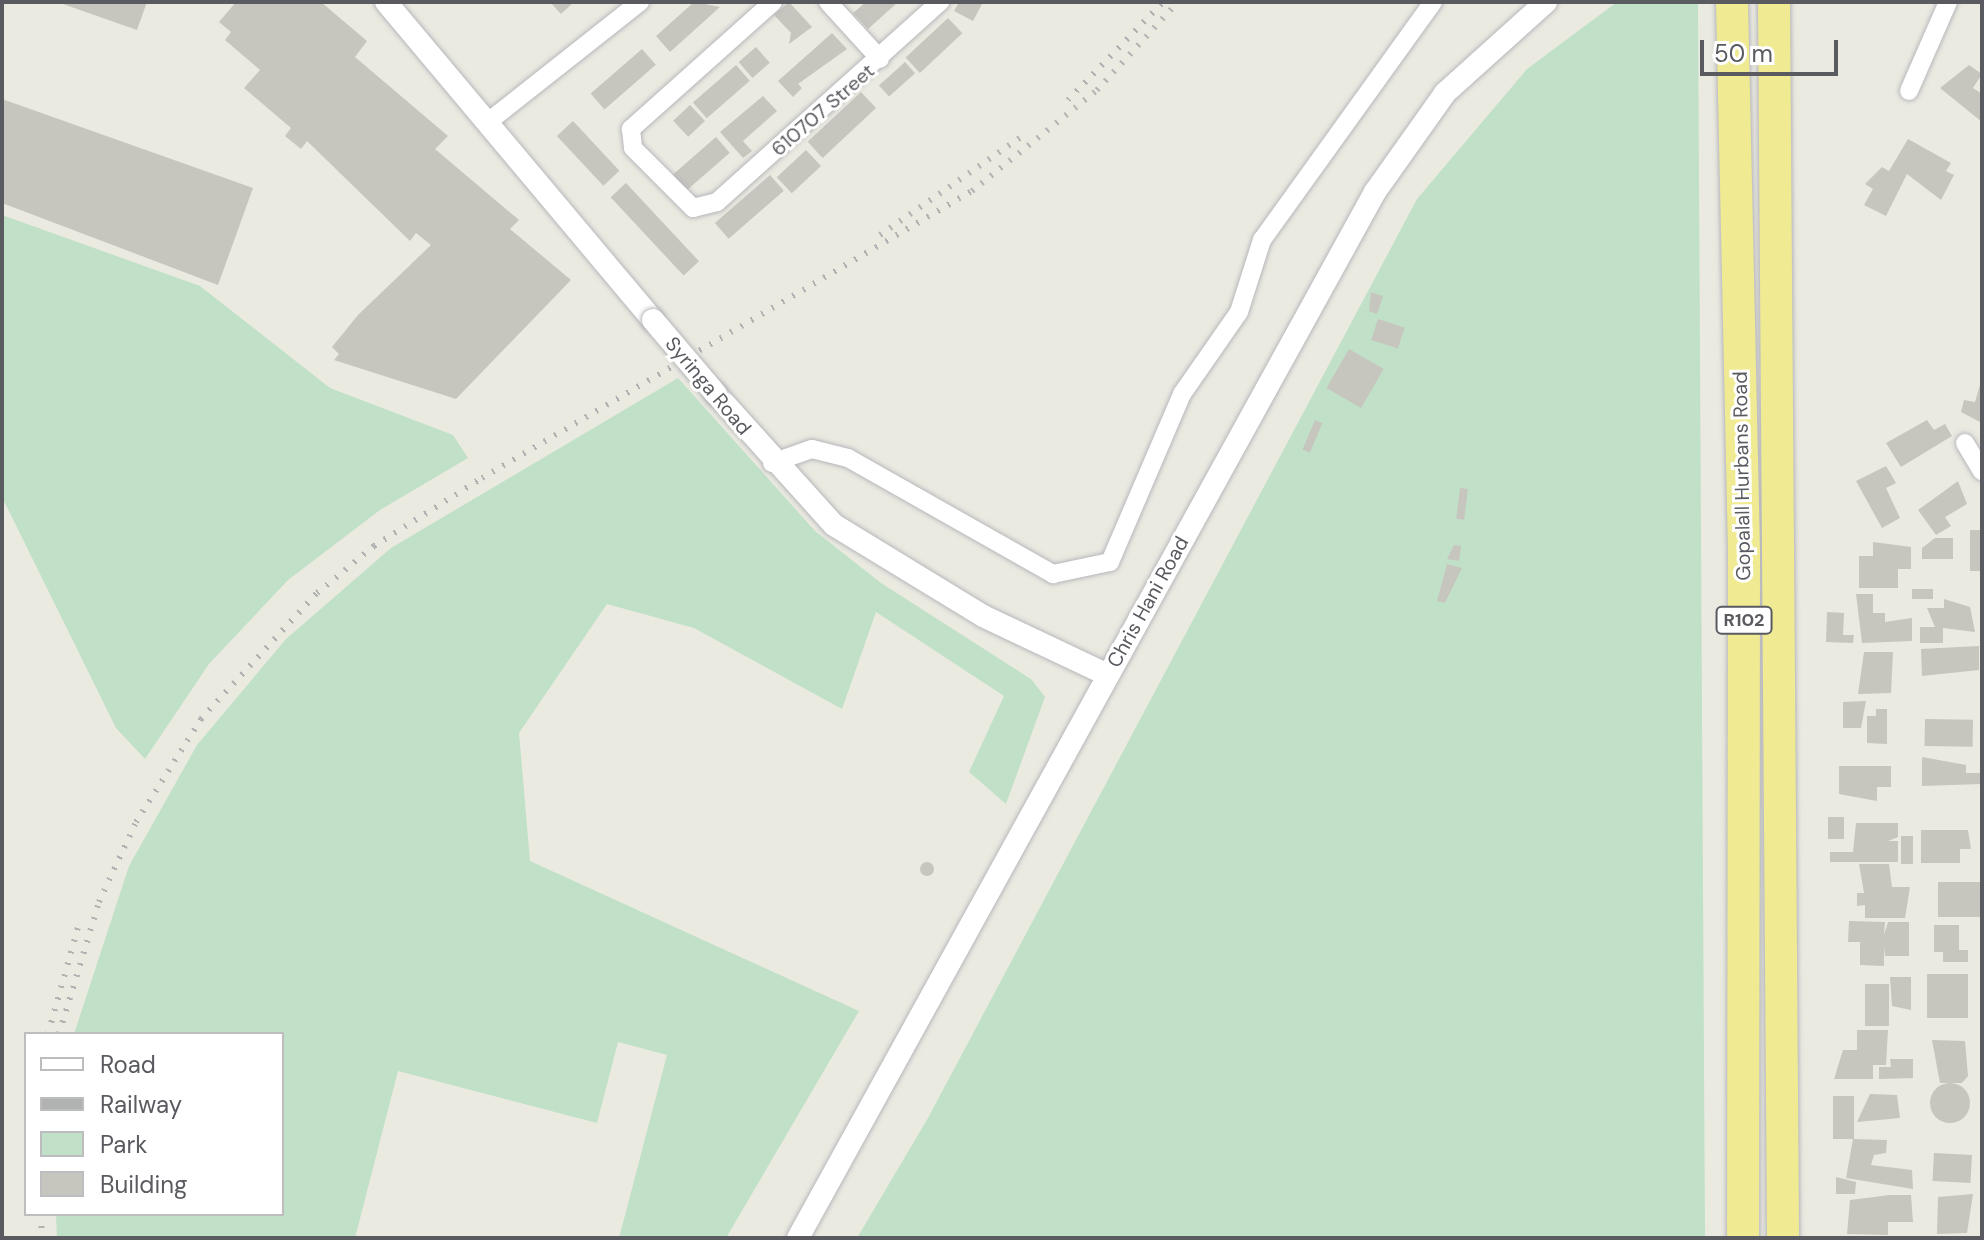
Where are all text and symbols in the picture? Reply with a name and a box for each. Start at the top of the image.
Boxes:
scale bar [1704,24,1842,74]
text: 50 m [1714,38,1773,69]
street label: 610707 Street [767,59,879,161]
street label: Syringa Road [660,332,756,440]
street label: Gopalall Hurbans Road [1728,371,1756,581]
street label: Chris Hani Road [1102,532,1194,672]
road number: R102 [1714,606,1774,634]
legend [24,1032,284,1216]
text: Road [100,1049,156,1080]
text: Railway [100,1089,182,1120]
text: Park [100,1129,147,1160]
text: Building [100,1169,187,1200]

